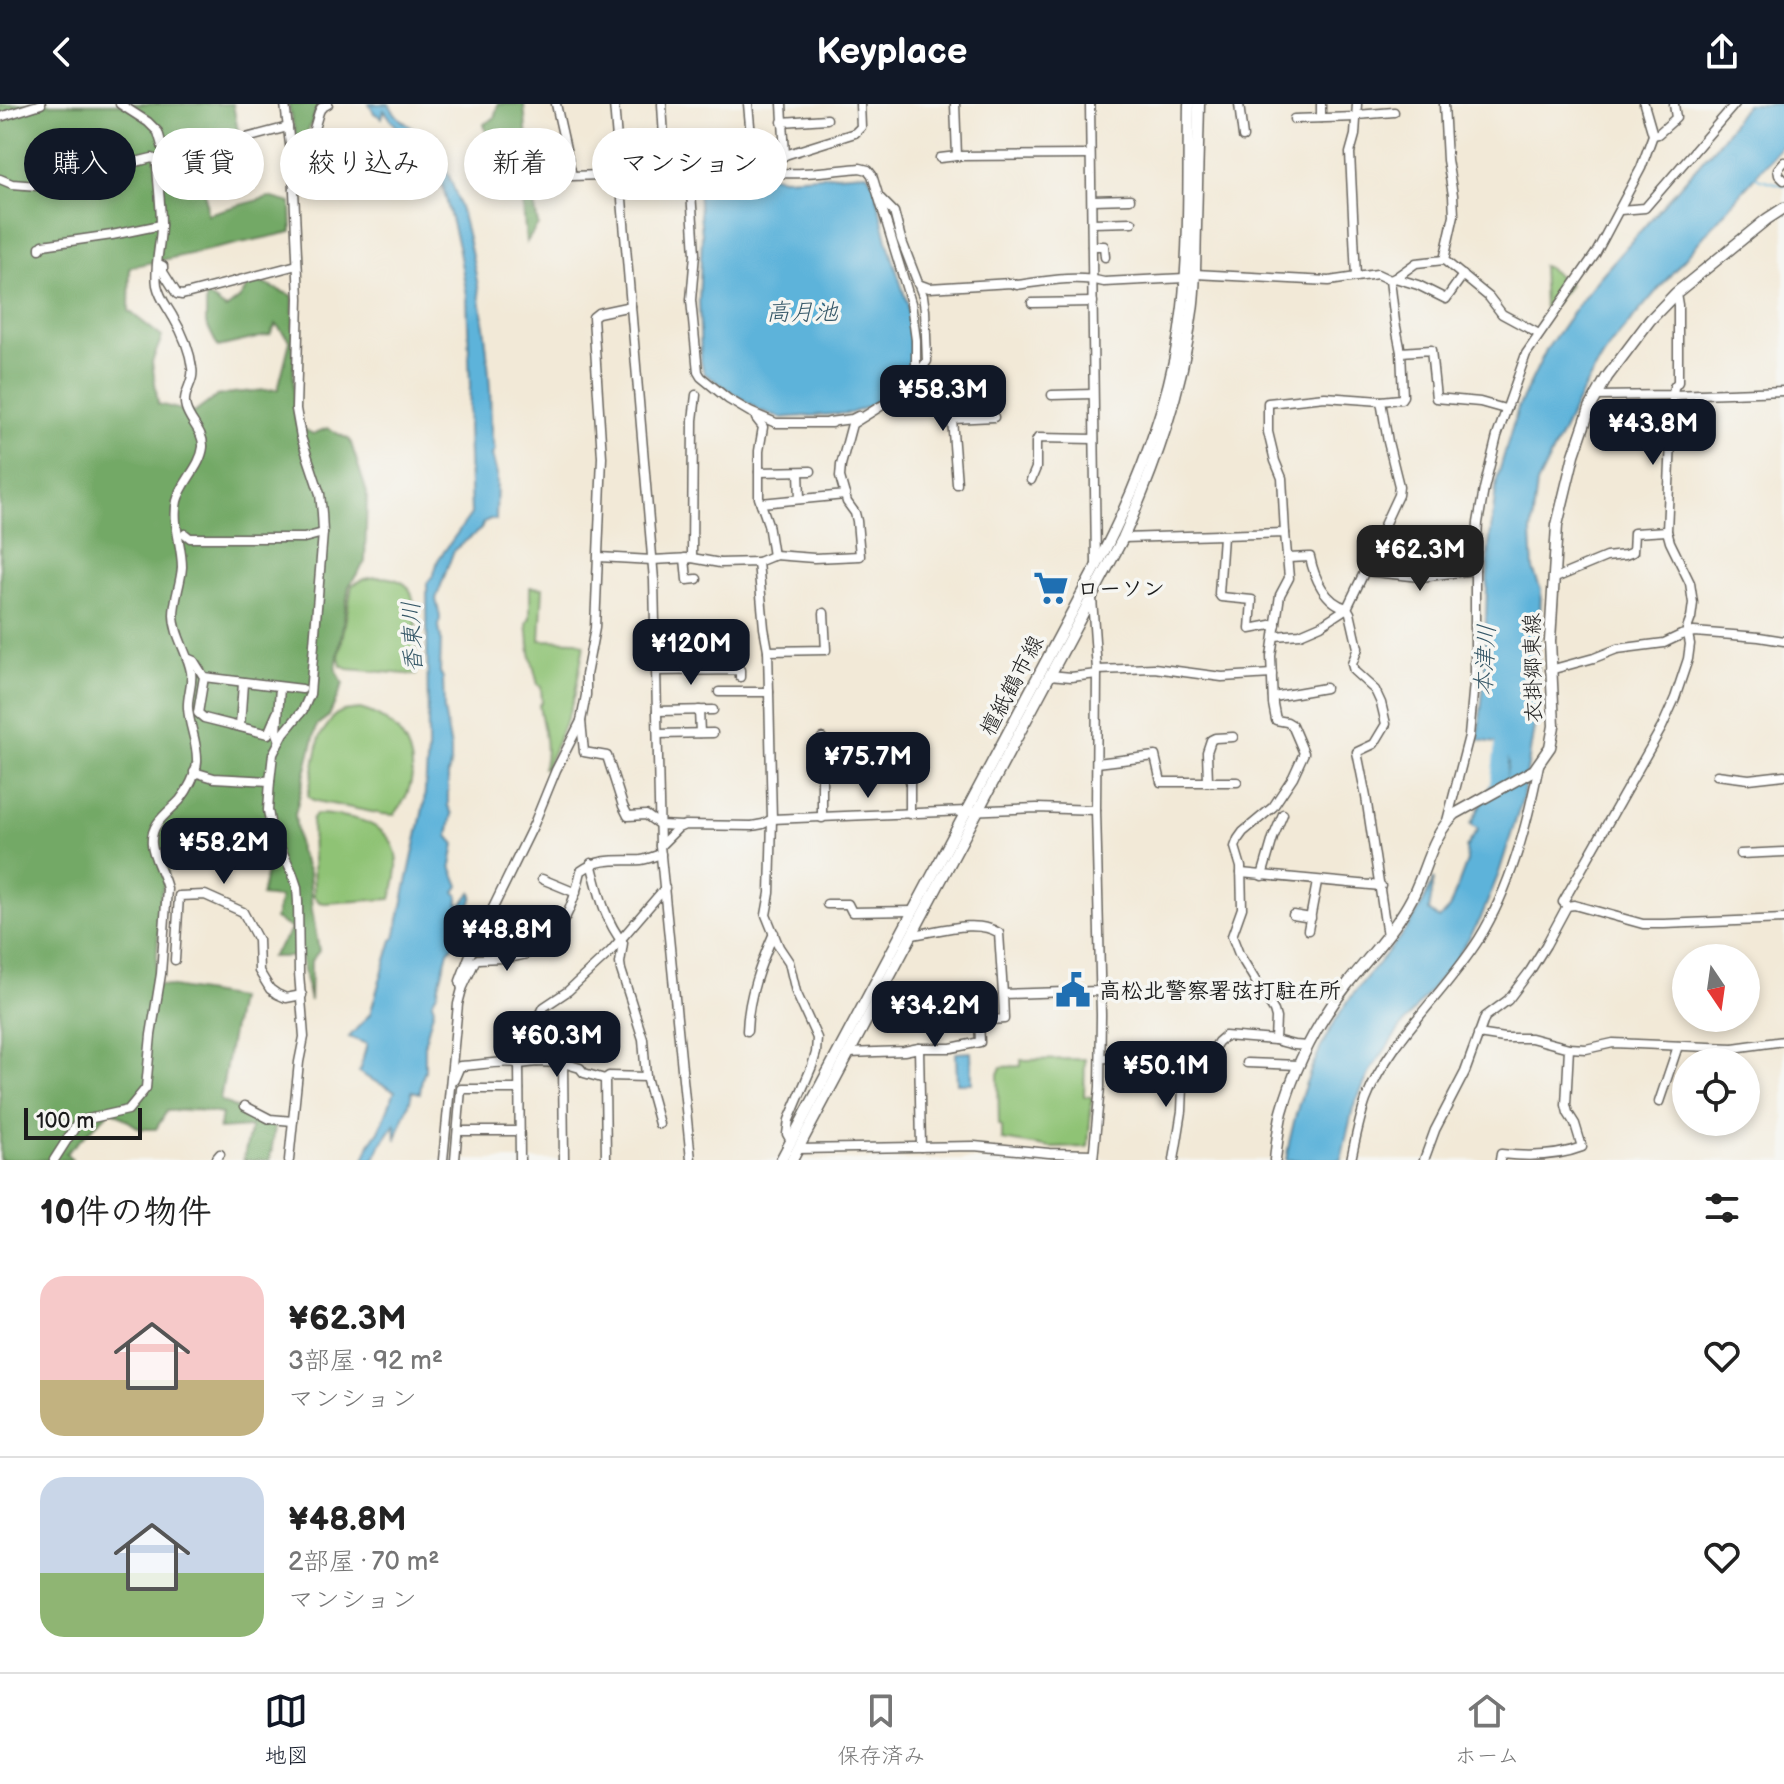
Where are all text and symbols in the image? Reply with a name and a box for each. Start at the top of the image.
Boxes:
icon: back [40,30,84,74]
icon: share [1700,30,1744,74]
text: Keyplace [817,31,967,74]
chip: 購入 [24,128,136,200]
chip: 賃貸 [152,128,264,200]
chip: 絞り込み [280,128,448,200]
chip: 新着 [464,128,576,200]
chip: マンション [592,128,787,200]
water label: 高月池 [766,298,839,327]
pin: ¥58.3M [878,365,1008,433]
text: ¥58.3M [898,375,988,406]
pin: ¥43.8M [1588,399,1718,467]
text: ¥43.8M [1608,409,1698,440]
pin: ¥62.3M [1355,525,1485,593]
text: ¥62.3M [1375,535,1465,566]
supermarket icon: ローソン [1032,569,1070,607]
place label: ローソン [1077,576,1165,603]
water label: 香東川 [397,600,428,673]
street label: 衣掛郷東線 [1519,613,1548,723]
pin: ¥120M [635,619,747,687]
water label: 本津川 [1469,623,1502,697]
text: ¥120M [651,629,731,660]
street label: 檀紙鶴市線 [975,631,1050,741]
pin: ¥75.7M [803,732,933,800]
text: ¥75.7M [824,742,912,773]
pin: ¥58.2M [159,818,289,886]
text: ¥58.2M [179,828,269,859]
pin: ¥48.8M [442,905,572,973]
text: ¥48.8M [462,915,552,946]
north arrow [1672,944,1760,1032]
map controls [1672,944,1760,1136]
public building icon: 高松北警察署弦打駐在所 [1054,971,1092,1009]
place label: 高松北警察署弦打駐在所 [1099,978,1341,1005]
pin: ¥34.2M [870,981,1000,1049]
text: ¥34.2M [890,991,980,1022]
pin: ¥60.3M [492,1011,622,1079]
text: ¥60.3M [511,1021,603,1052]
pin: ¥50.1M [1101,1041,1231,1109]
button: locate [1672,1048,1760,1136]
text: ¥50.1M [1123,1051,1209,1082]
scale bar [24,1104,142,1140]
text: 100 m [36,1108,95,1135]
icon: filters [1700,1186,1744,1230]
text: 10件の物件 [40,1192,212,1233]
text: ¥62.3M [288,1298,407,1339]
icon: home [104,1308,200,1404]
icon: heart [1700,1334,1744,1378]
text: 3部屋 · 92 m² [288,1346,443,1377]
text: マンション [288,1384,417,1415]
text: ¥48.8M [288,1499,407,1540]
icon: home [104,1509,200,1605]
icon: heart [1700,1535,1744,1579]
text: 2部屋 · 70 m² [288,1547,439,1578]
text: マンション [288,1585,417,1616]
tab: 地図 [264,1689,308,1770]
tab: 保存済み [837,1689,925,1770]
tab: ホーム [1454,1689,1520,1770]

